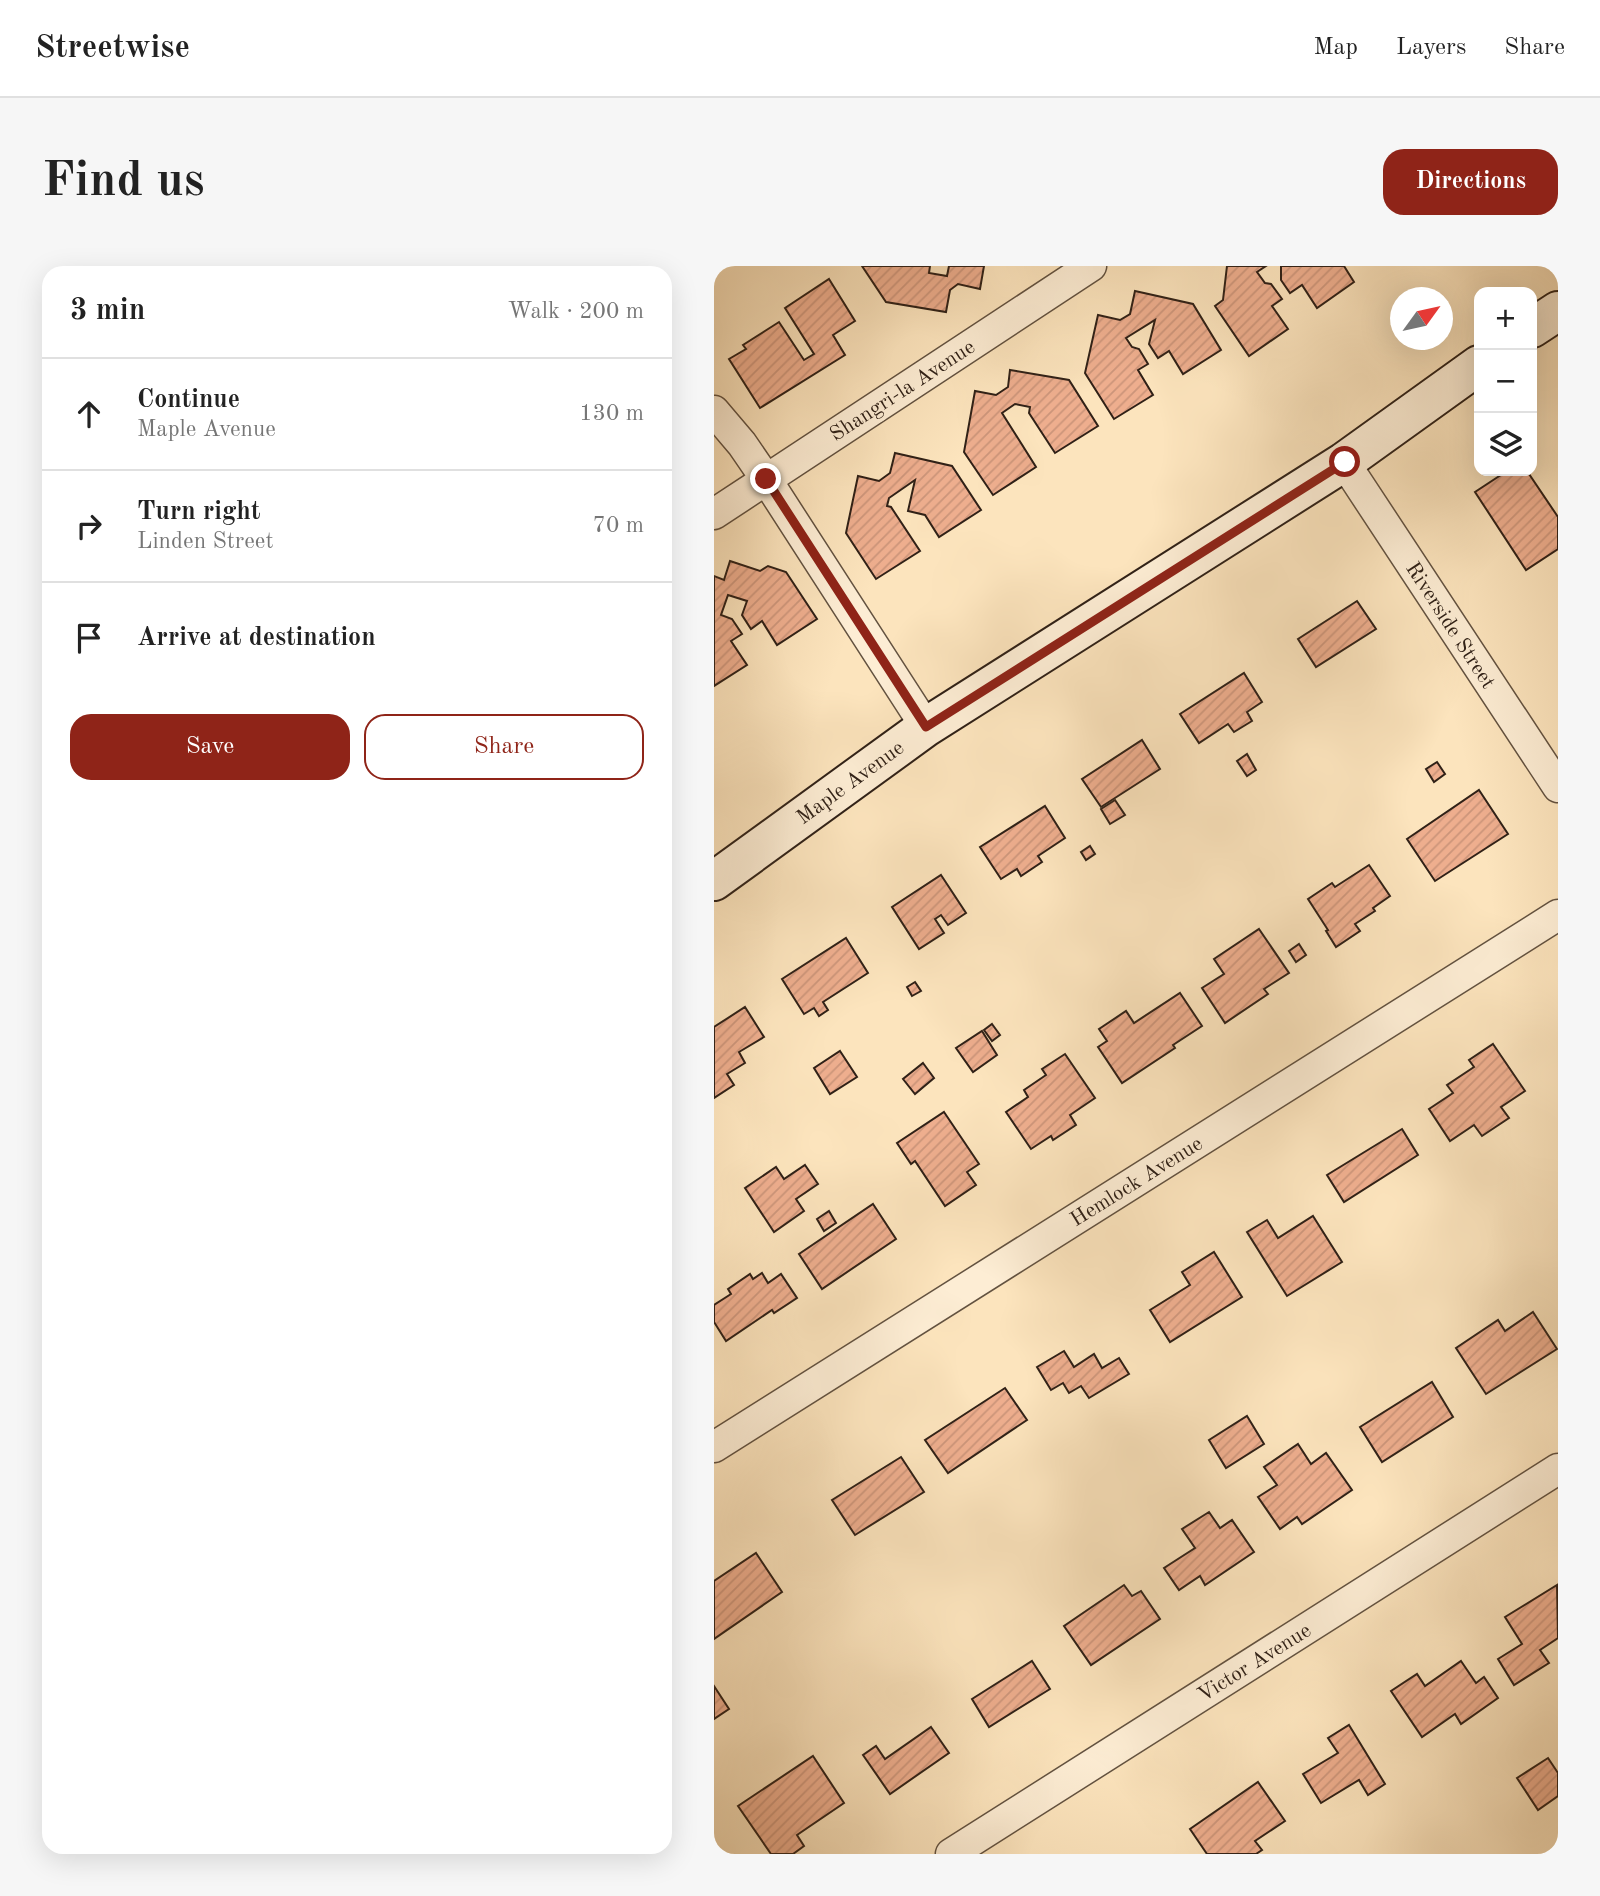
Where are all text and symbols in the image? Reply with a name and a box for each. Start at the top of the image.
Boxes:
text: Streetwise [35,32,190,65]
text: Map [1314,36,1358,60]
text: Layers [1396,36,1466,60]
text: Share [1504,36,1565,60]
button: Directions [1383,149,1558,215]
text: Find us [42,158,205,207]
north arrow [1390,287,1453,350]
map controls [1474,287,1537,476]
button: + [1474,287,1537,350]
text: 3 min [70,296,145,326]
text: Walk · 200 m [508,300,644,323]
street label: Shangri-la Avenue [827,337,979,446]
button: − [1474,350,1537,413]
text: Continue [137,387,240,413]
icon: ahead [70,395,108,433]
text: 130 m [579,402,644,425]
button: layers [1474,413,1537,476]
text: Maple Avenue [137,418,276,441]
route start [1329,446,1360,477]
route end [750,463,781,494]
text: Turn right [137,499,260,525]
icon: right [70,507,108,545]
text: 70 m [593,514,644,537]
text: Linden Street [137,530,273,553]
street label: Riverside Street [1401,559,1498,693]
icon: arrive [70,619,108,657]
text: Arrive at destination [137,625,376,651]
button: Save [70,714,350,780]
button: Share [364,714,644,780]
street label: Maple Avenue [793,737,908,829]
street label: Hemlock Avenue [1067,1133,1207,1231]
street label: Victor Avenue [1194,1620,1315,1706]

